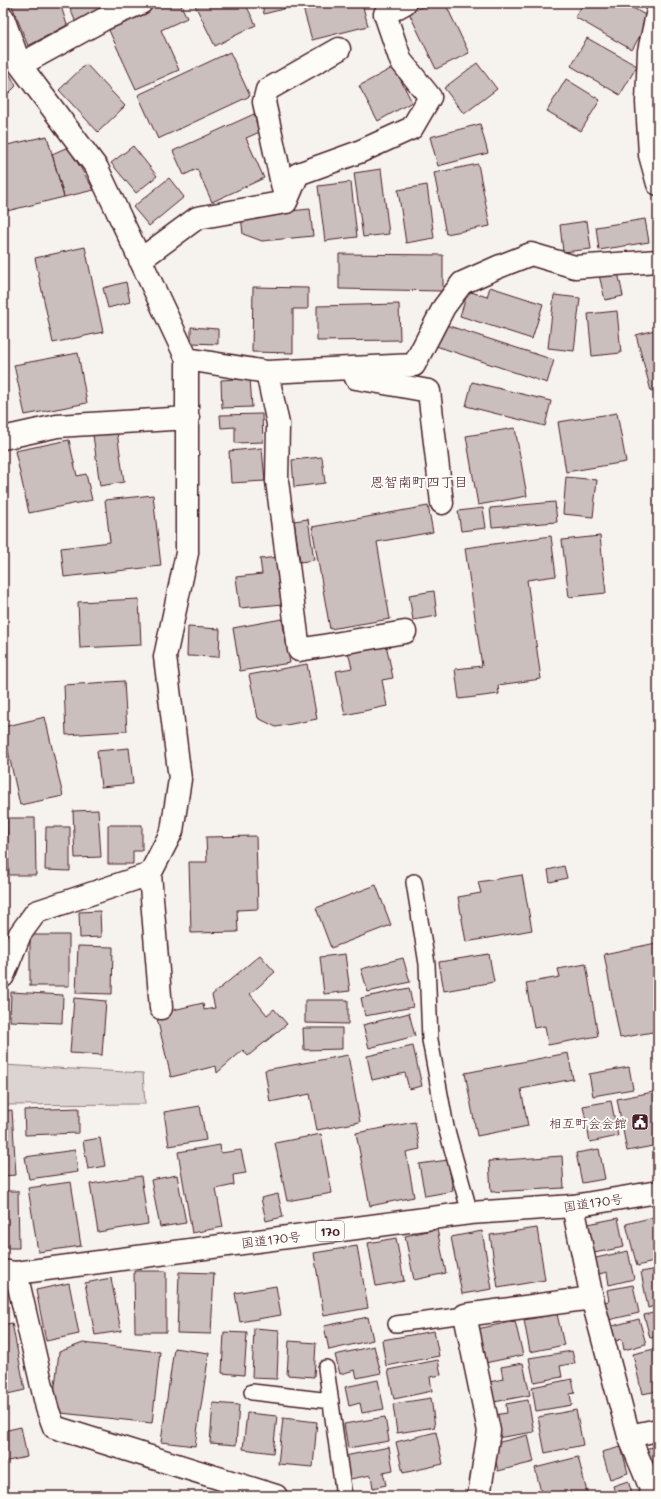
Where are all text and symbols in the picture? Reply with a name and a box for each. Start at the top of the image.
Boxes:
district label: 恩智南町四丁目 [370,472,468,491]
public building icon: 相互町会会館 [630,1112,650,1132]
place label: 相互町会会館 [549,1114,627,1131]
street label: 国道170号 [562,1189,624,1215]
road number: 170 [316,1221,344,1241]
street label: 国道170号 [240,1227,302,1251]

